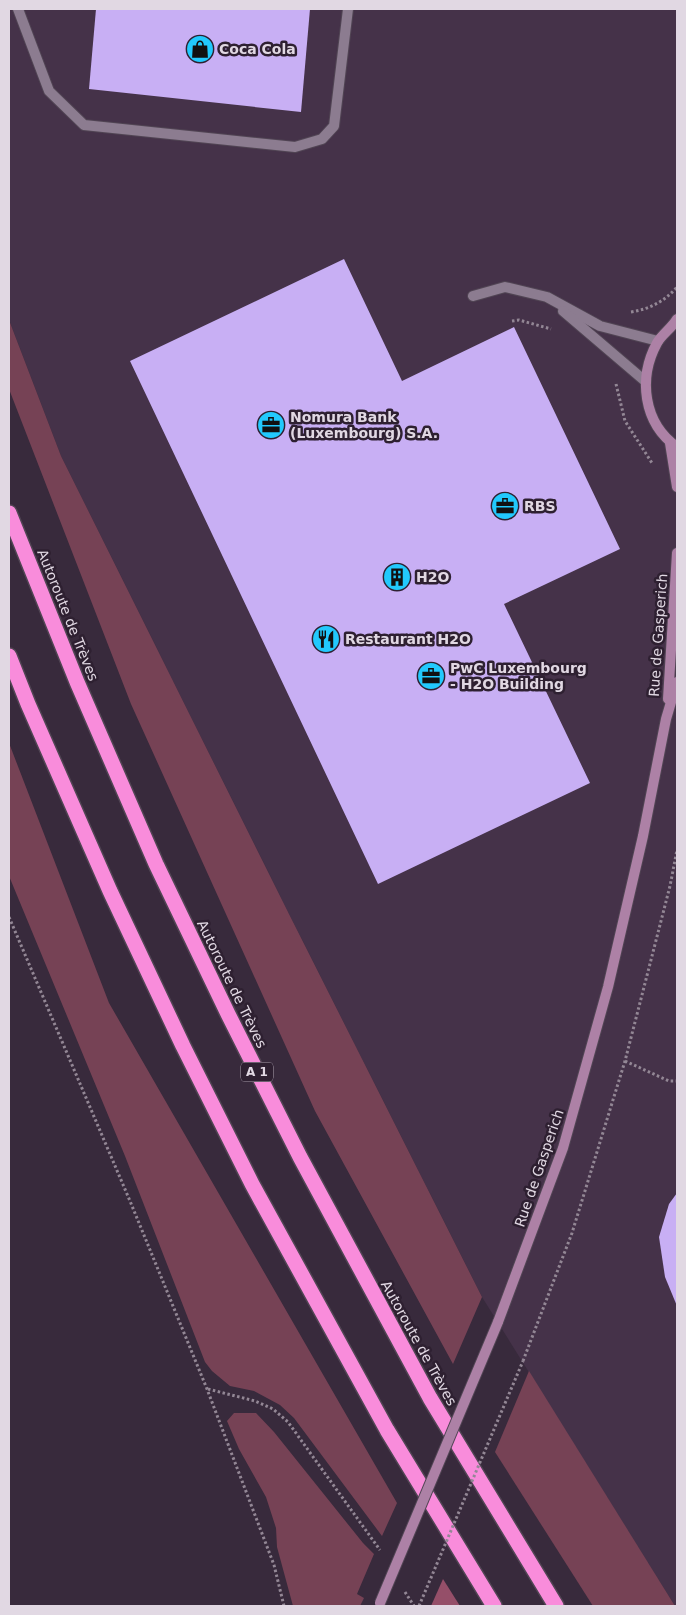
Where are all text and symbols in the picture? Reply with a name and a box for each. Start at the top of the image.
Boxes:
shop icon: Coca Cola [185,34,215,64]
place label: Coca Cola [219,41,296,57]
place label: Nomura Bank (Luxembourg) S.A. [290,409,438,441]
office icon: Nomura Bank (Luxembourg) S.A. [256,410,286,440]
office icon: RBS [490,491,520,521]
place label: RBS [524,498,556,514]
street label: Autoroute de Trèves [34,547,102,683]
building icon: H2O [382,562,412,592]
place label: H2O [416,569,449,585]
street label: Rue de Gasperich [646,573,670,697]
restaurant icon: Restaurant H2O [311,624,341,654]
place label: Restaurant H2O [345,631,471,647]
place label: PwC Luxembourg - H2O Building [450,660,587,692]
office icon: PwC Luxembourg - H2O Building [416,661,446,691]
street label: Autoroute de Trèves [194,917,270,1051]
road number: A 1 [241,1062,273,1082]
street label: Rue de Gasperich [511,1107,567,1229]
street label: Autoroute de Trèves [378,1278,460,1408]

